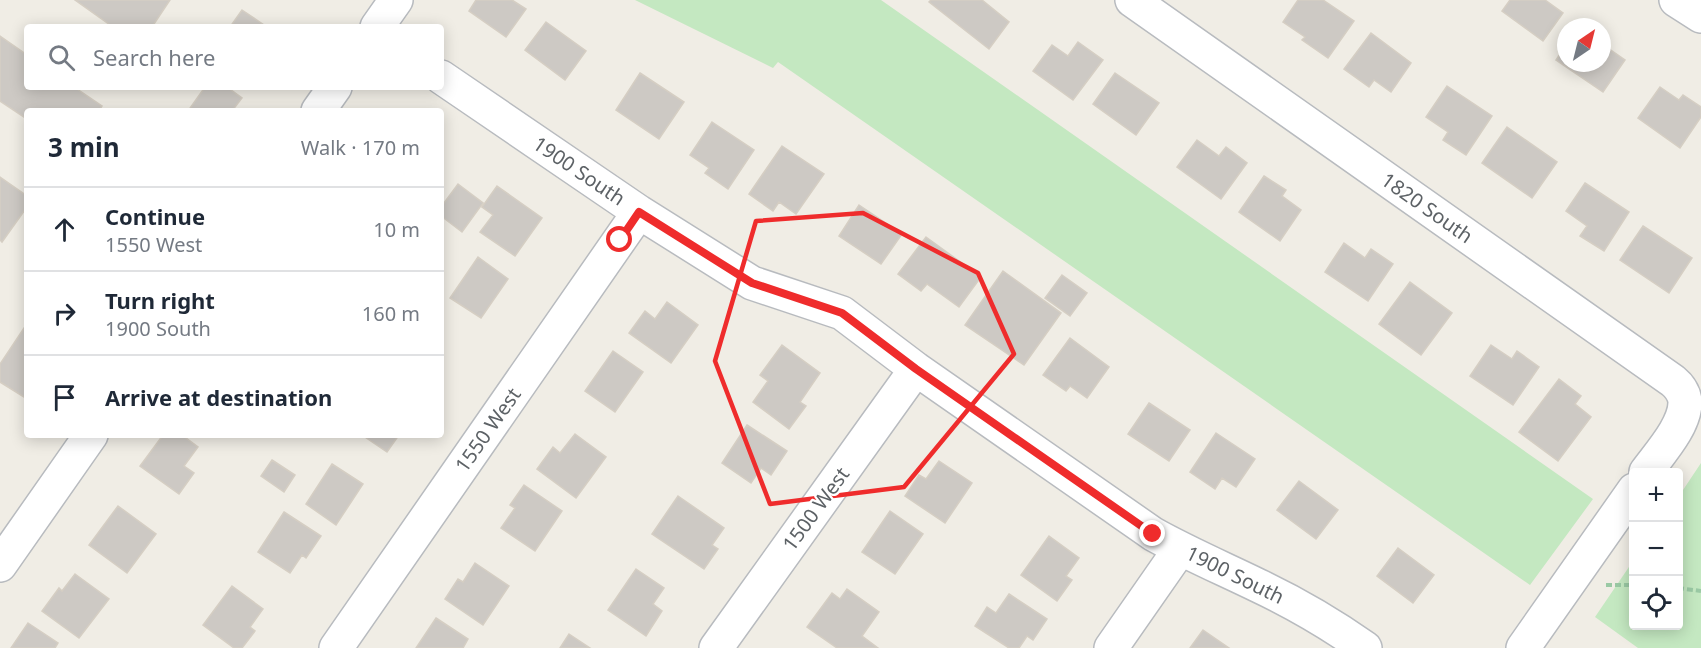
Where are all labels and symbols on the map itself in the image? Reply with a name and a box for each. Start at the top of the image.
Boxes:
north arrow [1557,18,1611,72]
street label: 1900 South [528,130,631,211]
street label: 1820 South [1376,166,1478,249]
route start [606,226,632,252]
street label: 1550 West [449,382,527,477]
street label: 1500 West [776,461,855,556]
route end [1139,520,1165,546]
street label: 1900 South [1182,539,1289,610]

